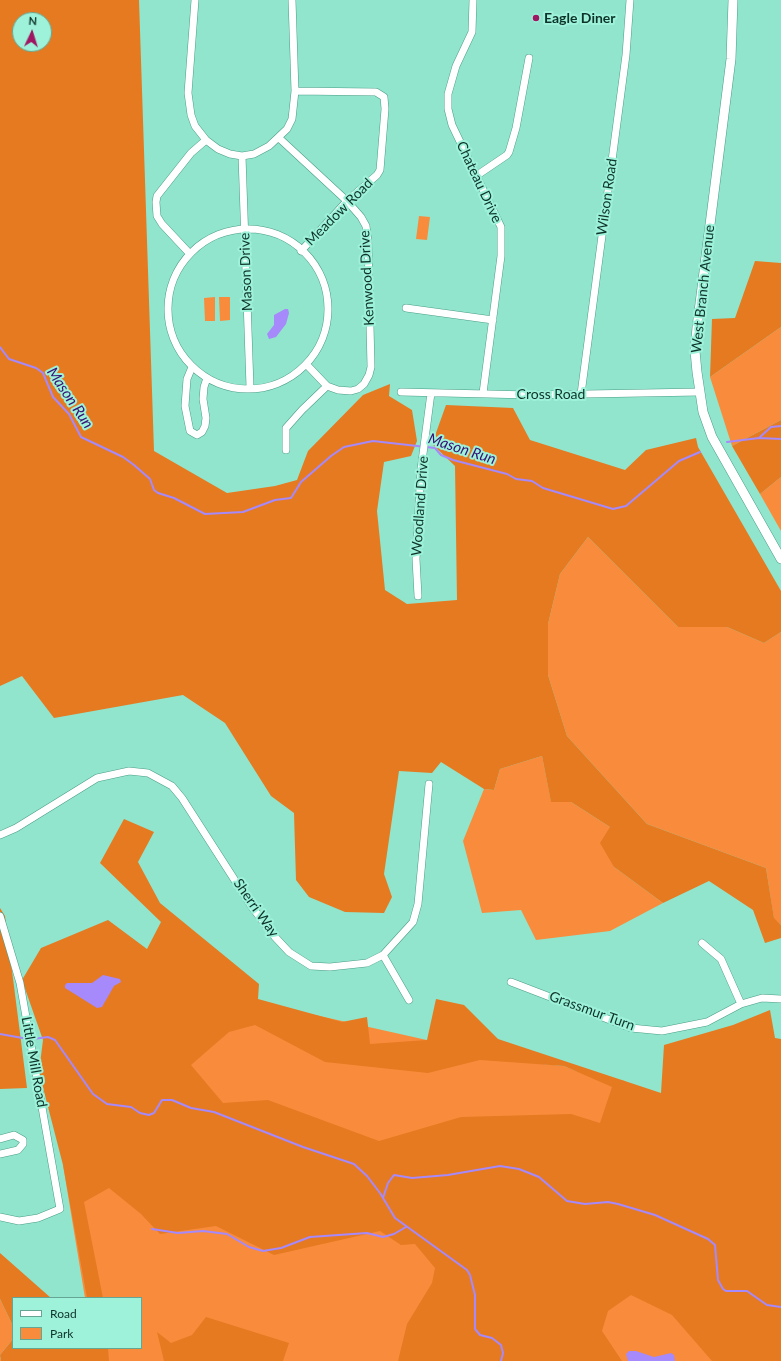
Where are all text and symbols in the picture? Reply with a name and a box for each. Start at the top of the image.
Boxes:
place label: Eagle Diner [544,10,616,26]
north arrow [12,12,52,52]
marker: Eagle Diner [531,13,541,23]
text: N [28,14,37,27]
street label: Chateau Drive [453,139,505,225]
street label: Wilson Road [593,157,621,237]
street label: Meadow Road [302,175,376,249]
street label: West Branch Avenue [688,224,718,354]
street label: Kenwood Drive [356,230,378,326]
street label: Mason Drive [236,232,256,312]
water label: Mason Run [43,364,97,432]
street label: Cross Road [517,386,585,402]
water label: Mason Run [426,430,498,468]
street label: Woodland Drive [408,455,432,557]
street label: Sherri Way [230,876,282,940]
street label: Grassmur Turn [547,988,637,1034]
street label: Little Mill Road [18,1015,50,1109]
legend [12,1297,142,1349]
text: Road [50,1306,77,1321]
text: Park [50,1326,73,1341]

